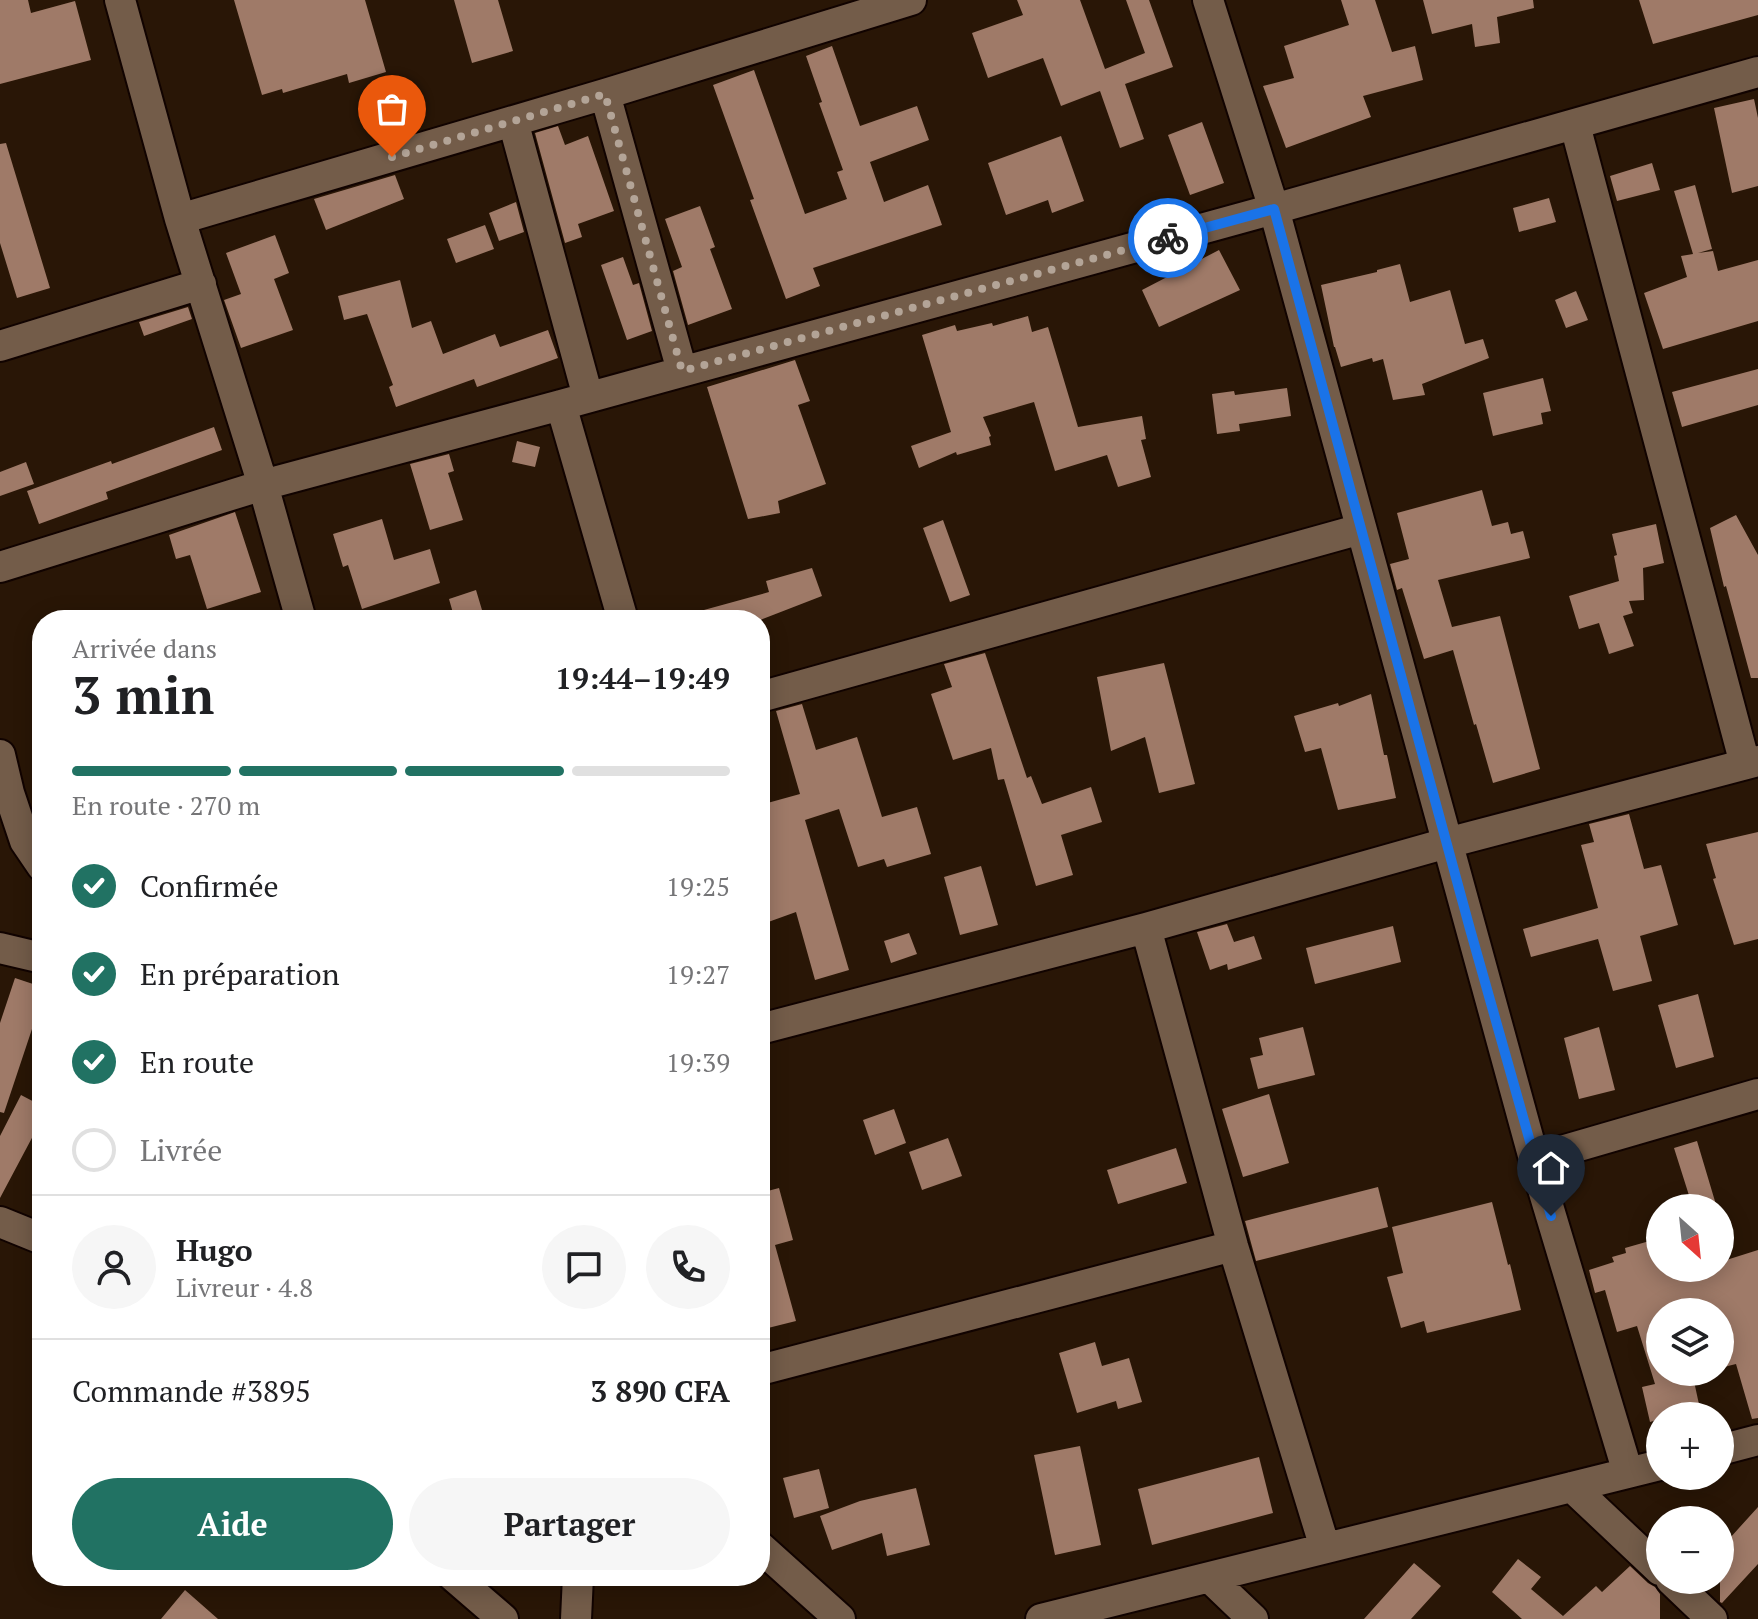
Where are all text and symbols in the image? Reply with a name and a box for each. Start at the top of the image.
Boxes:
pin [358,75,426,157]
icon: bag [370,87,414,131]
courier [1128,198,1208,278]
icon: bike [1146,216,1190,260]
text: Arrivée dans [72,631,217,665]
text: 19:44–19:49 [555,658,730,698]
text: 3 min [72,660,214,729]
text: En route · 270 m [72,788,260,822]
icon: check [72,864,116,908]
text: Confirmée [140,866,279,906]
text: 19:25 [666,869,730,903]
icon: check [72,952,116,996]
text: En préparation [140,954,340,994]
text: 19:27 [666,957,730,991]
icon: check [72,1040,116,1084]
text: En route [140,1042,254,1082]
text: 19:39 [666,1045,730,1079]
text: Livrée [140,1130,222,1170]
pin [1517,1134,1585,1216]
icon: home [1529,1146,1573,1190]
north arrow [1646,1194,1734,1282]
map controls [1646,1194,1734,1594]
button: person [72,1225,156,1309]
button: chat [542,1225,626,1309]
button: phone [646,1225,730,1309]
text: Hugo [176,1230,252,1270]
text: Livreur · 4.8 [176,1270,313,1304]
button: layers [1646,1298,1734,1386]
text: Commande #3895 [72,1371,311,1411]
text: 3 890 CFA [590,1371,730,1411]
button: + [1646,1402,1734,1490]
button: Aide [72,1478,393,1570]
button: Partager [409,1478,730,1570]
button: − [1646,1506,1734,1594]

